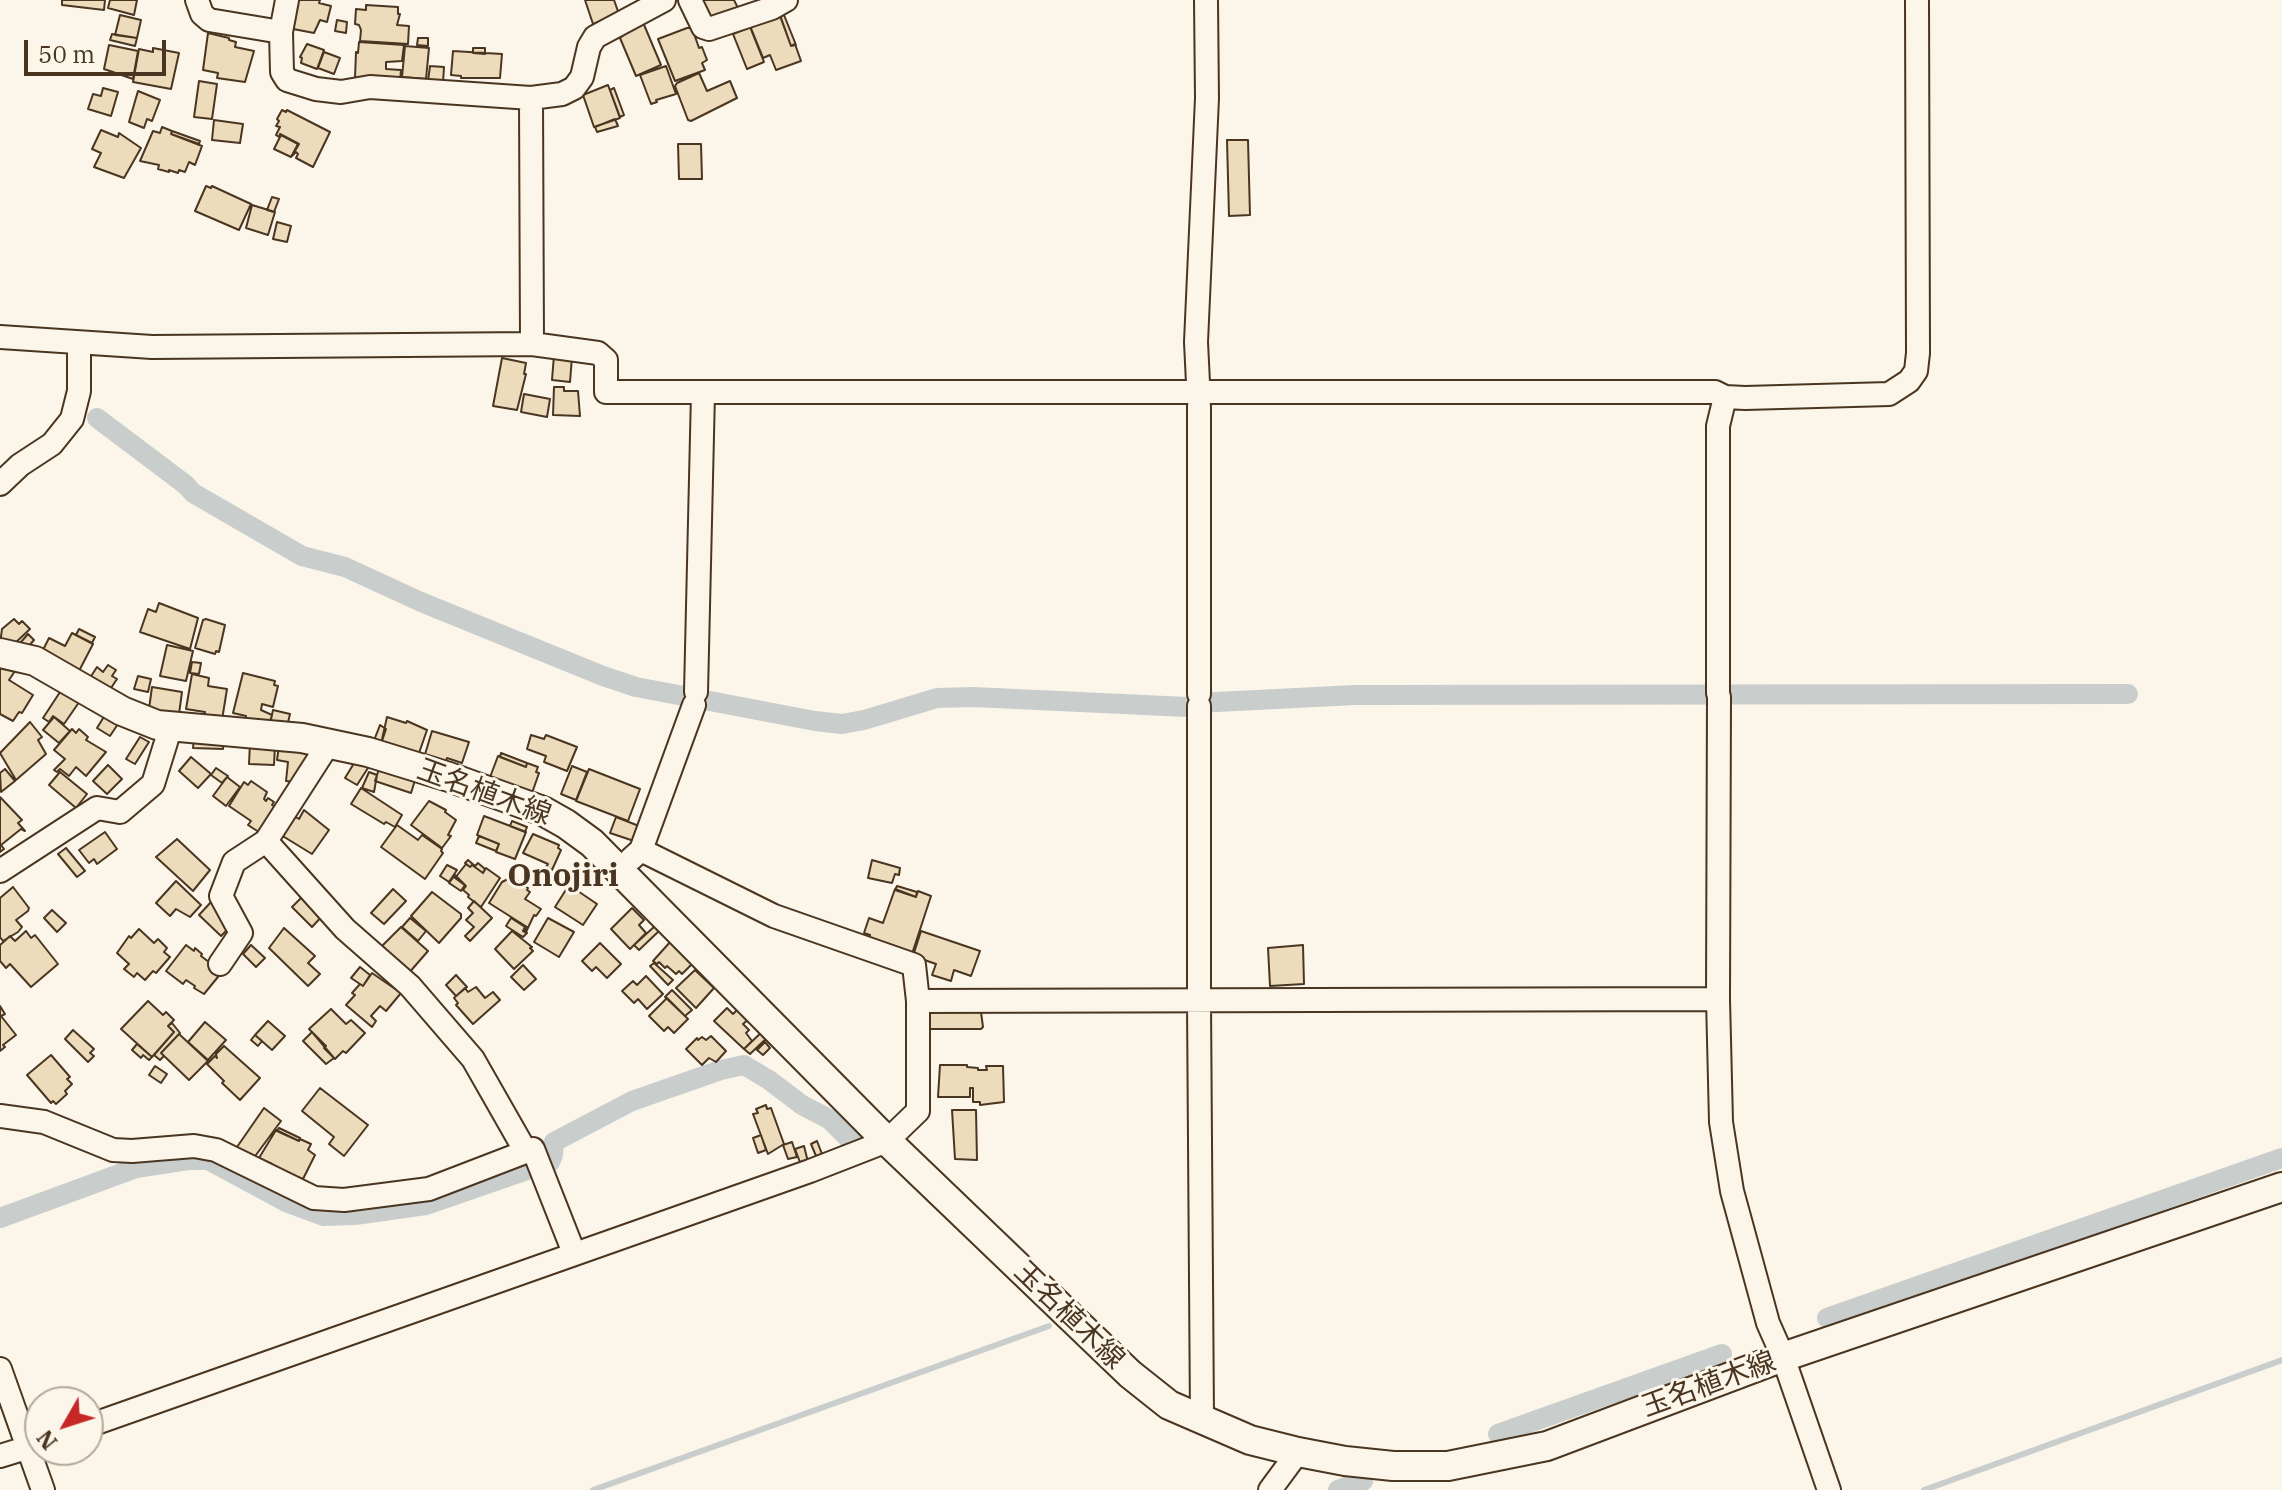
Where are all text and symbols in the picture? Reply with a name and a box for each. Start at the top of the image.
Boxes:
scale bar [28,24,170,74]
text: 50 m [38,38,95,70]
street label: 玉名植木線 [412,753,556,833]
district label: Onojiri [507,858,619,896]
street label: 玉名植木線 [1007,1255,1131,1377]
street label: 玉名植木線 [1637,1345,1781,1425]
north arrow [24,1386,104,1466]
text: N [30,1424,63,1456]

